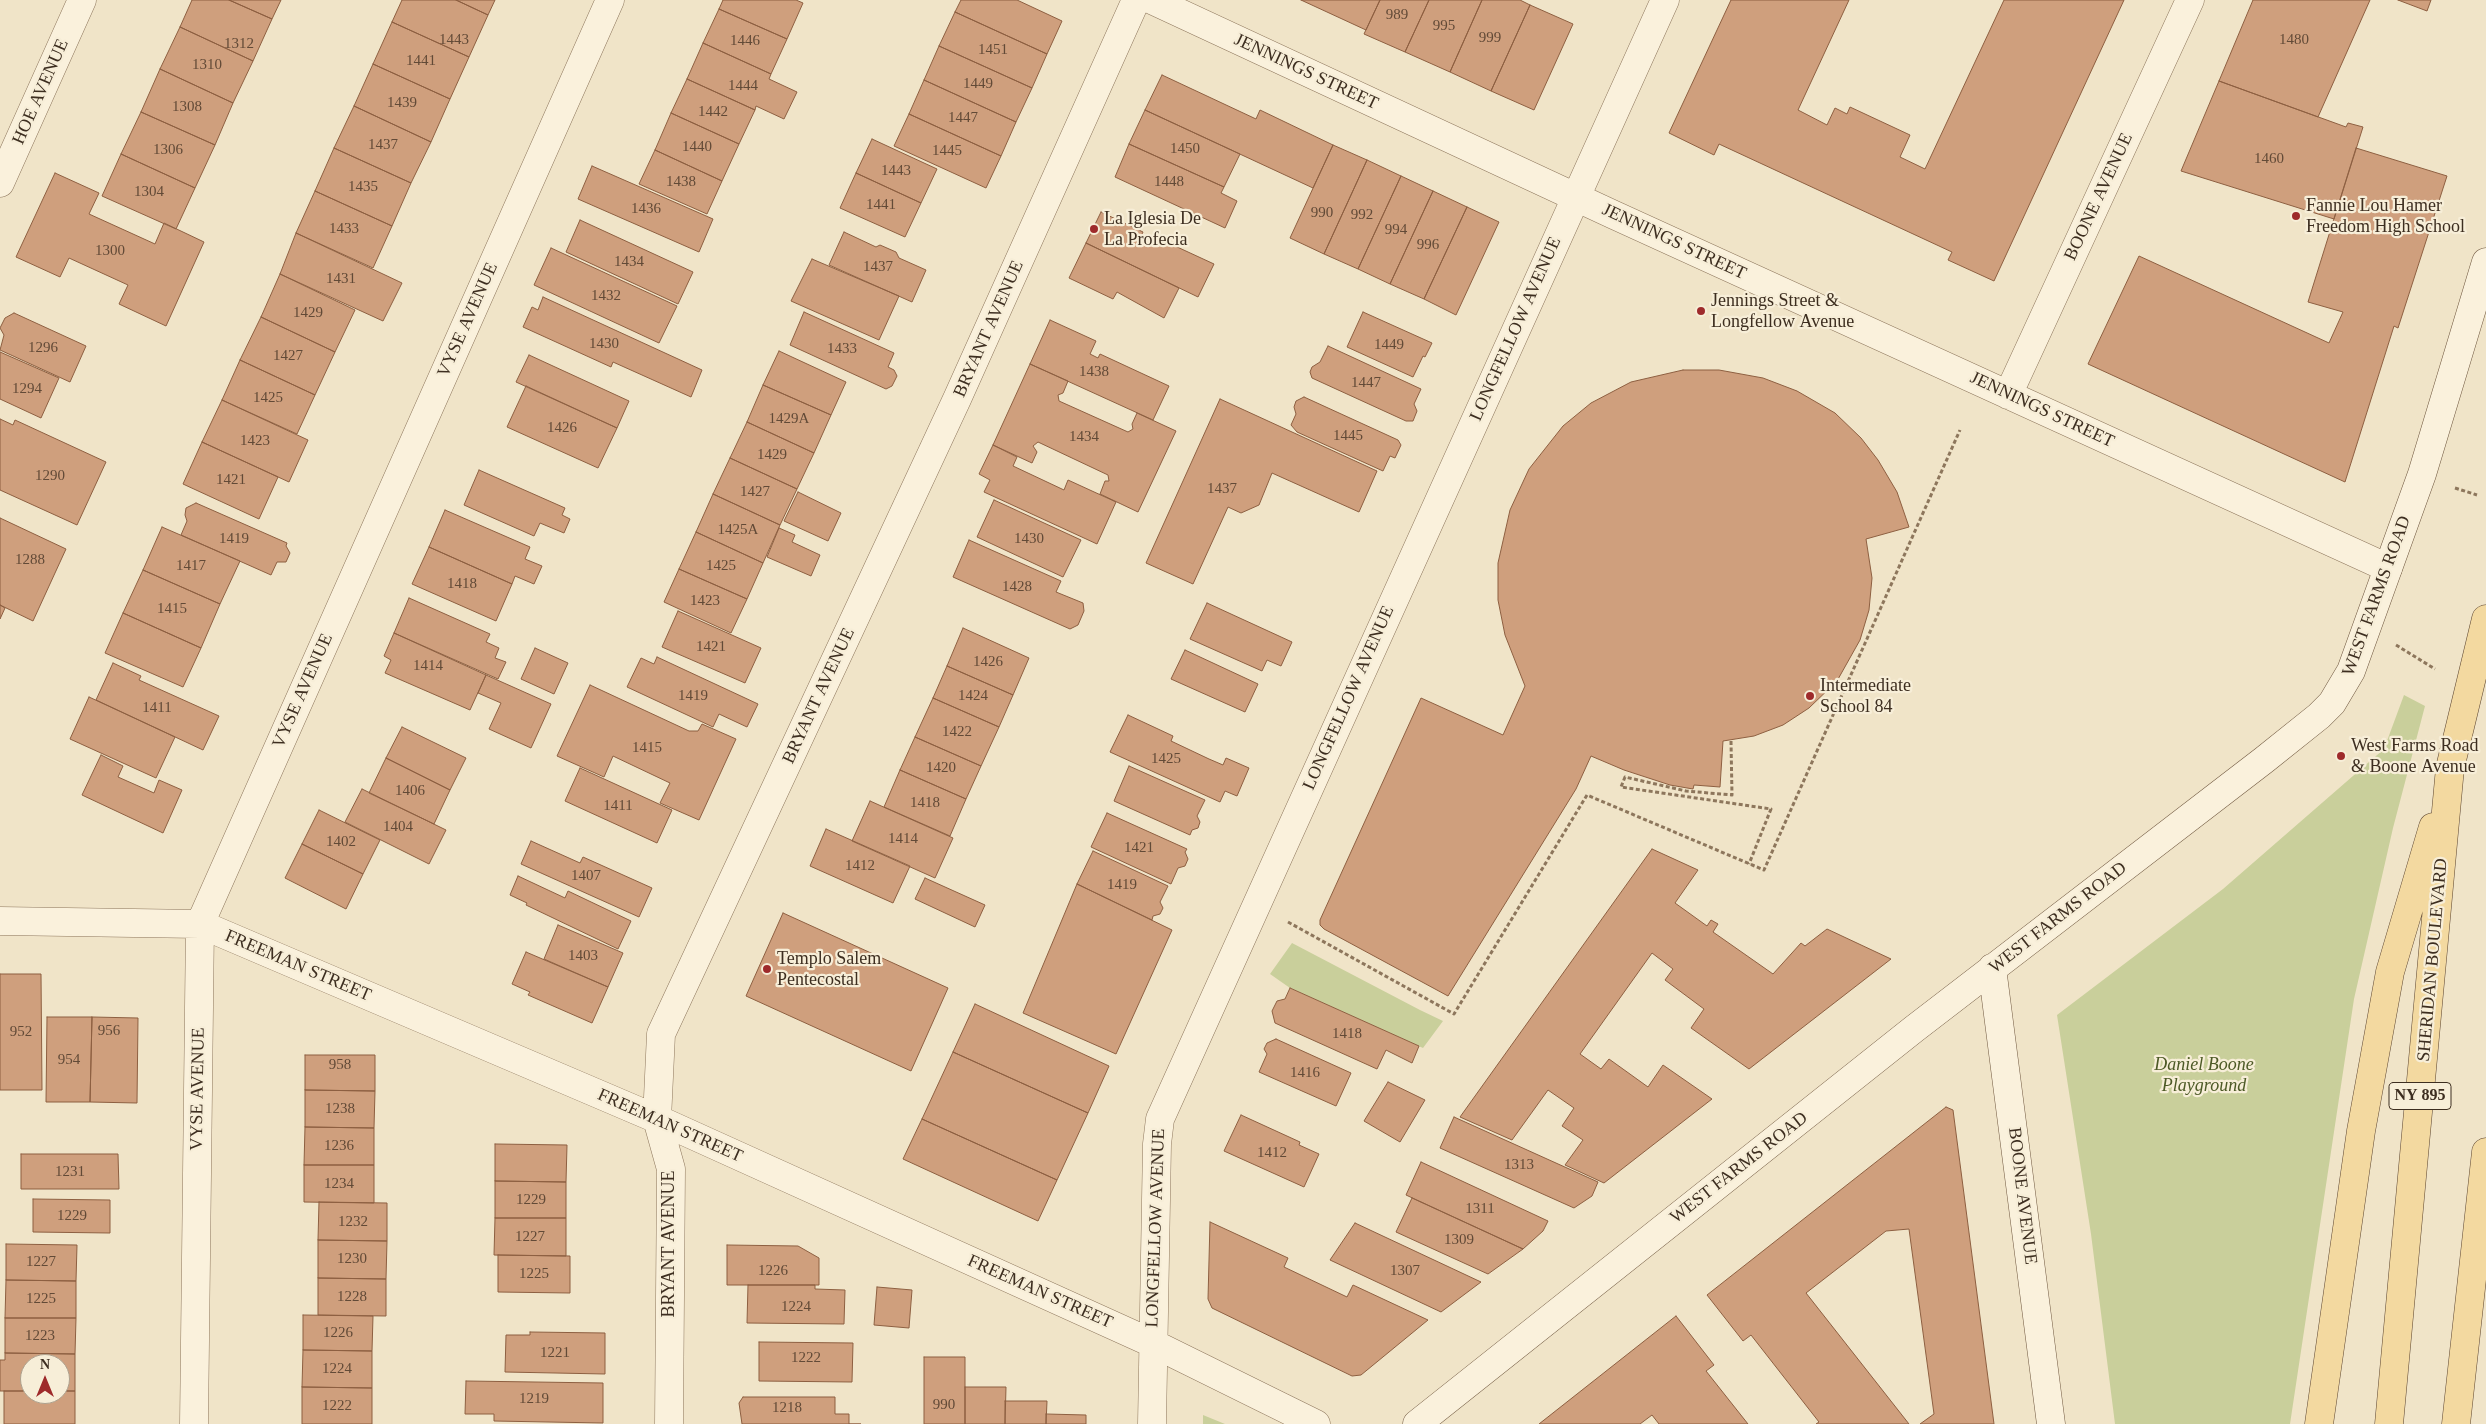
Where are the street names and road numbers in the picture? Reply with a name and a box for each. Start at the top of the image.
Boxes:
street label: JENNINGS STREET [1231,29,1381,115]
street label: HOE AVENUE [8,36,74,148]
street label: BOONE AVENUE [2060,130,2138,264]
street label: JENNINGS STREET [1599,199,1749,285]
street label: LONGFELLOW AVENUE [1466,234,1566,424]
street label: BRYANT AVENUE [949,257,1029,401]
street label: VYSE AVENUE [433,259,503,381]
street label: JENNINGS STREET [1967,367,2117,453]
street label: WEST FARMS ROAD [2338,513,2416,679]
street label: LONGFELLOW AVENUE [1299,603,1399,793]
street label: BRYANT AVENUE [778,625,860,767]
street label: VYSE AVENUE [268,630,338,752]
street label: SHERIDAN BOULEVARD [2413,857,2453,1063]
street label: WEST FARMS ROAD [1985,858,2131,978]
street label: FREEMAN STREET [222,925,374,1007]
street label: VYSE AVENUE [186,1027,210,1151]
road number: NY 895 [2389,1082,2451,1110]
street label: FREEMAN STREET [594,1084,746,1168]
street label: WEST FARMS ROAD [1666,1108,1812,1228]
street label: BOONE AVENUE [2003,1126,2041,1266]
street label: LONGFELLOW AVENUE [1142,1128,1170,1328]
street label: BRYANT AVENUE [658,1170,680,1318]
street label: FREEMAN STREET [964,1250,1116,1334]

